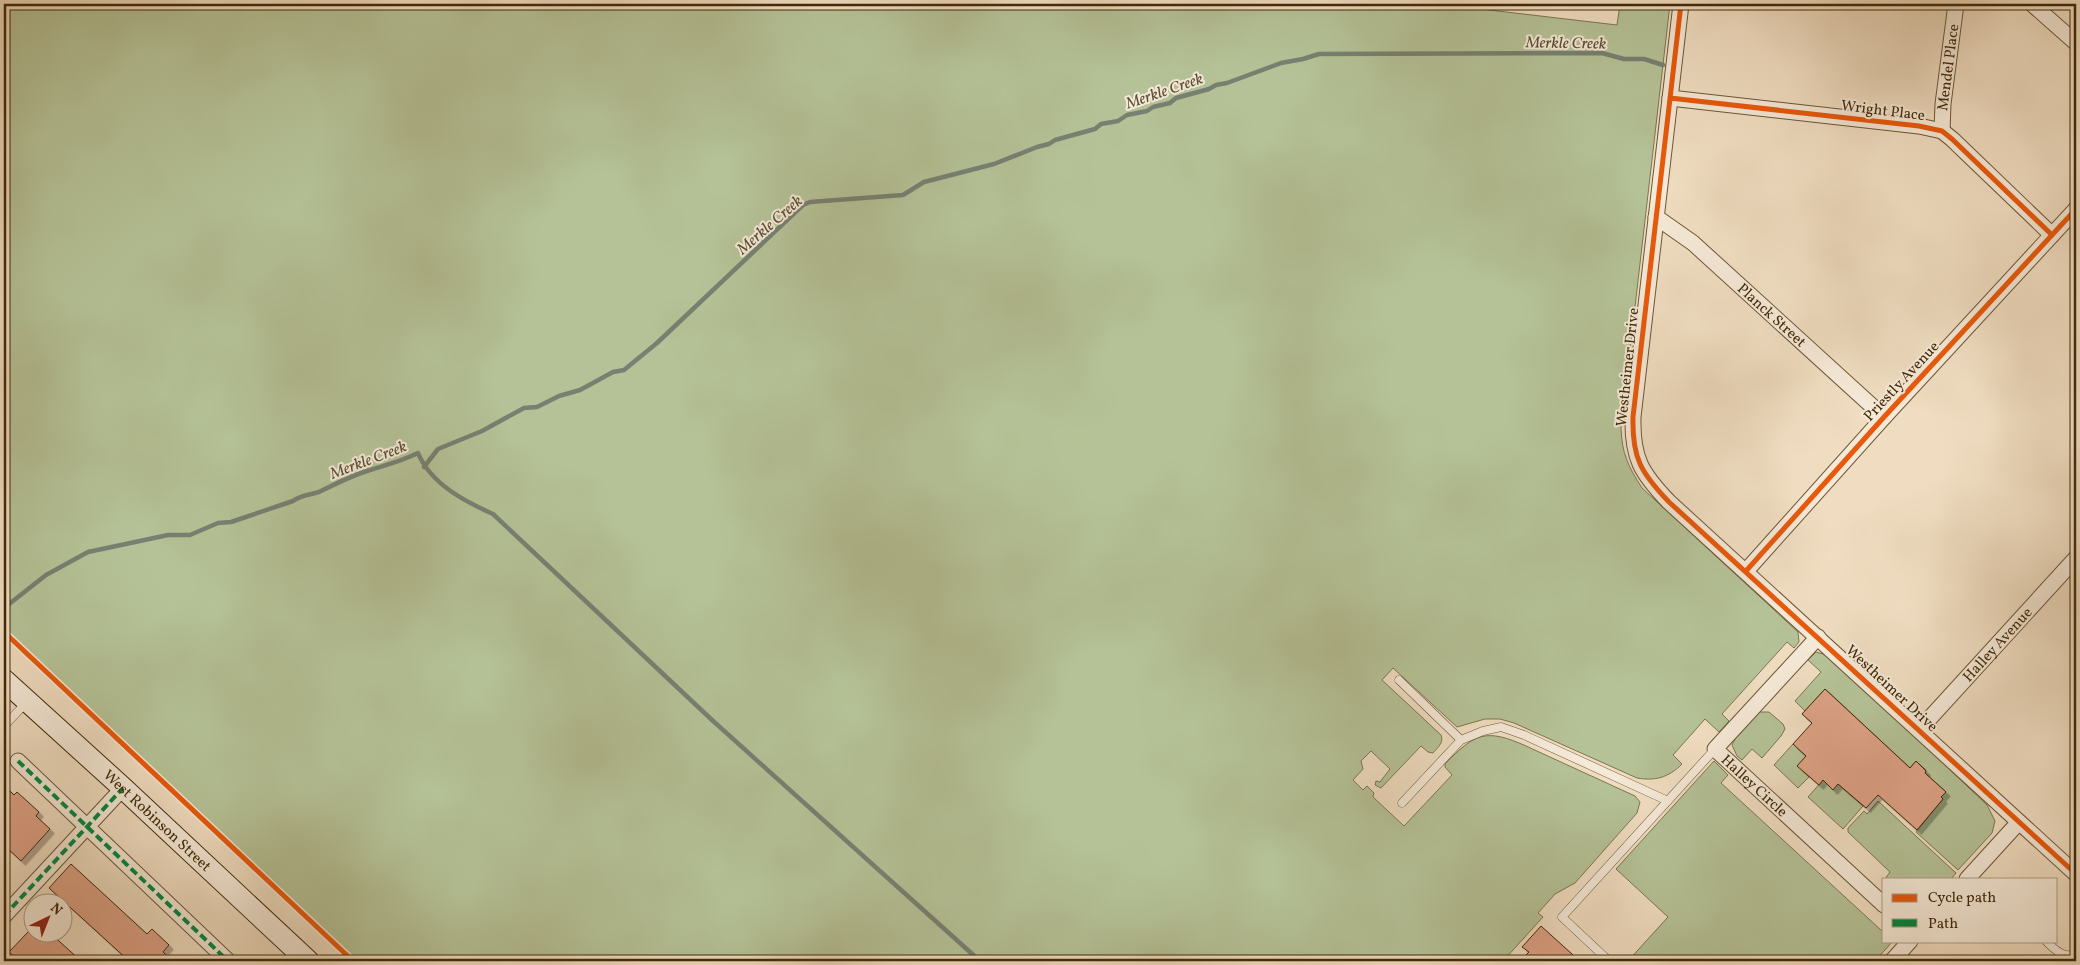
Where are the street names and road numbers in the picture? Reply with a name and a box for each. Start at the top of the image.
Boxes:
street label: Mendel Place [1933,23,1965,112]
street label: Wright Place [1840,96,1926,127]
street label: Planck Street [1732,279,1810,353]
street label: Westheimer Drive [1612,307,1645,428]
street label: Priestly Avenue [1859,337,1945,427]
street label: Halley Avenue [1959,603,2038,687]
street label: Westheimer Drive [1840,641,1942,738]
street label: Halley Circle [1716,750,1792,823]
street label: West Robinson Street [98,766,215,877]

